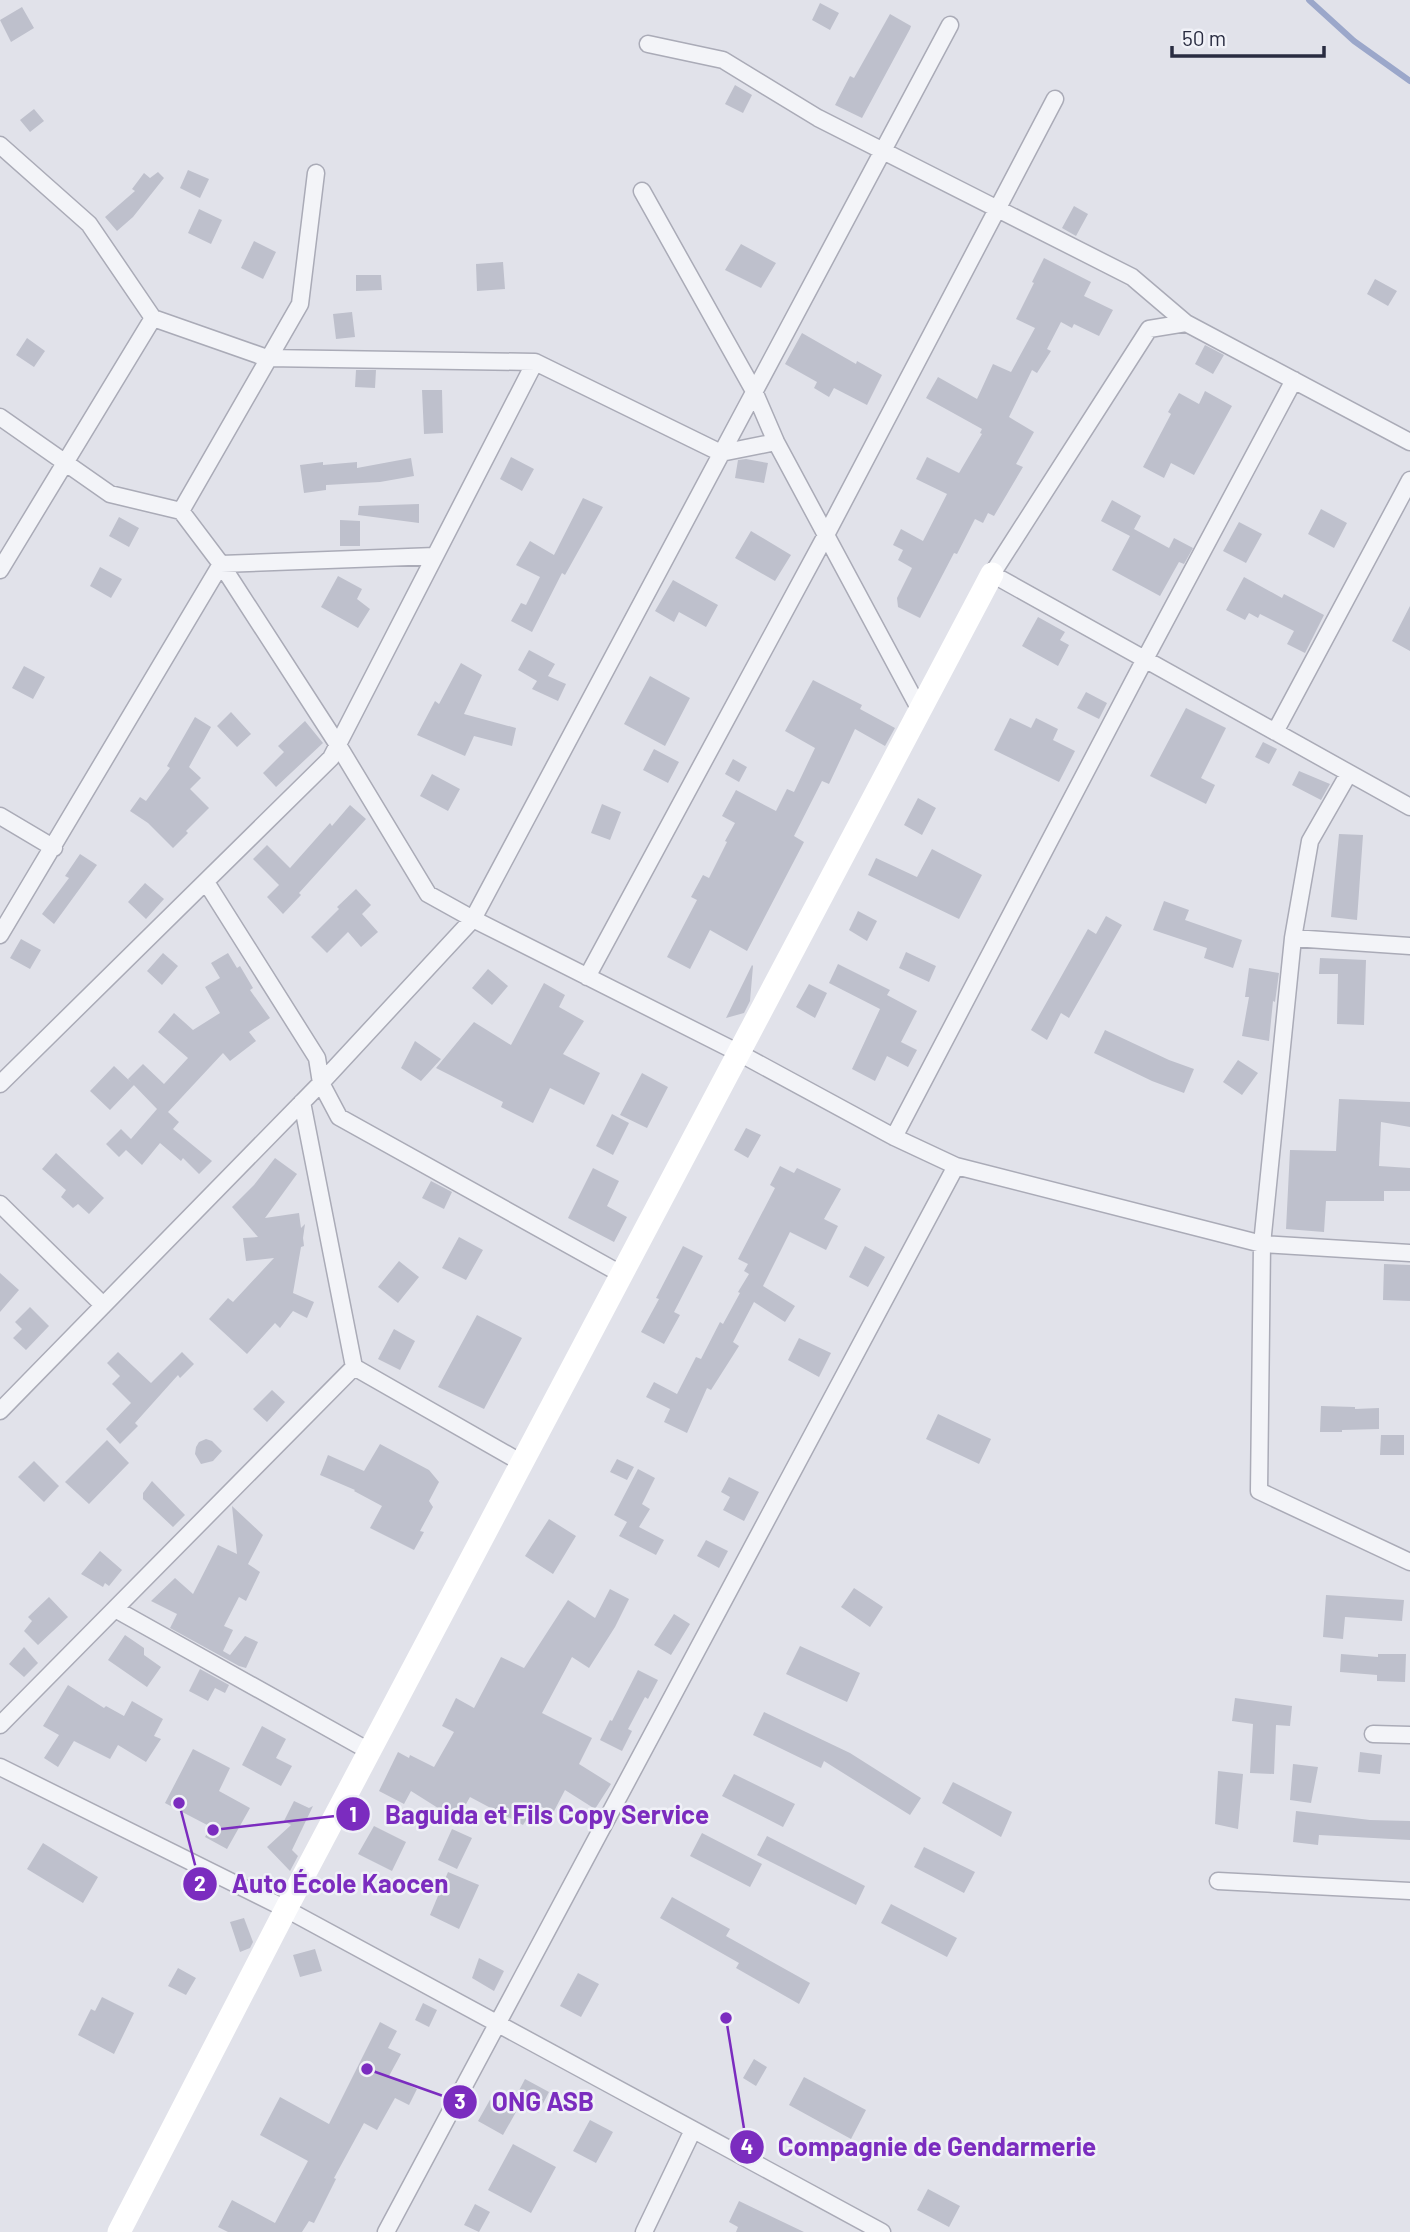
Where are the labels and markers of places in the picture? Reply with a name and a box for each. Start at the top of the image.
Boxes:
callout: Baguida et Fils Copy Service [336,1791,723,1838]
callout: Auto École Kaocen [183,1860,463,1907]
callout: ONG ASB [442,2078,608,2125]
callout: Compagnie de Gendarmerie [729,2124,1111,2171]

